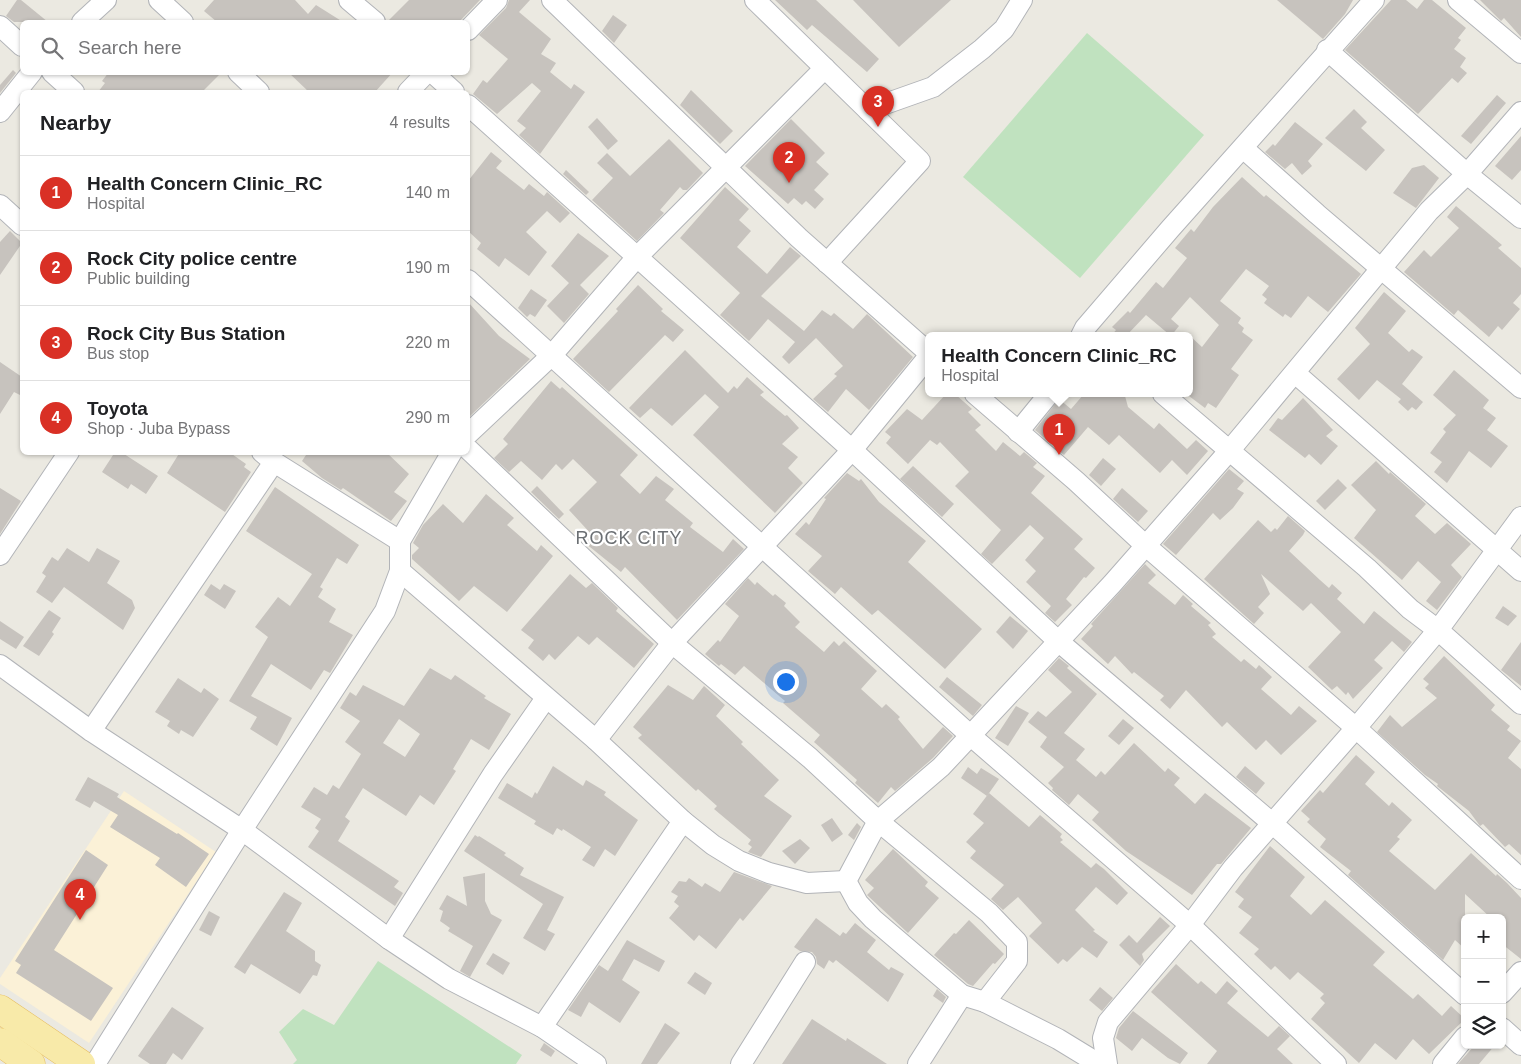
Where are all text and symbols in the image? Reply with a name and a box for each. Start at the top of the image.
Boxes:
search box [20,20,470,75]
icon: search [38,34,66,62]
text: Search here [78,37,182,58]
pin: 3 [862,86,894,127]
text: Nearby [40,111,111,134]
text: 4 results [390,114,450,131]
pin: 2 [773,142,805,183]
text: Health Concern Clinic_RC [87,173,322,194]
text: 1 [52,184,60,201]
text: 140 m [406,184,450,201]
text: Hospital [87,195,145,212]
text: Rock City police centre [87,248,297,269]
text: 2 [52,259,60,276]
text: 190 m [406,259,450,276]
text: Public building [87,270,190,287]
text: Rock City Bus Station [87,323,285,344]
popup [925,332,1193,397]
text: 3 [52,334,60,351]
text: 220 m [406,334,450,351]
text: Bus stop [87,345,149,362]
text: Health Concern Clinic_RC [941,345,1177,366]
text: Hospital [941,367,999,384]
text: Toyota [87,398,148,419]
text: 4 [52,409,60,426]
text: 290 m [406,409,450,426]
pin: 1 [1043,414,1075,455]
text: Shop · Juba Bypass [87,420,230,437]
district label: ROCK CITY [575,528,683,548]
your location [773,669,799,695]
pin: 4 [64,879,96,920]
map controls [1461,914,1506,1049]
button: + [1461,914,1506,959]
button: − [1461,959,1506,1004]
button: layers [1461,1004,1506,1049]

